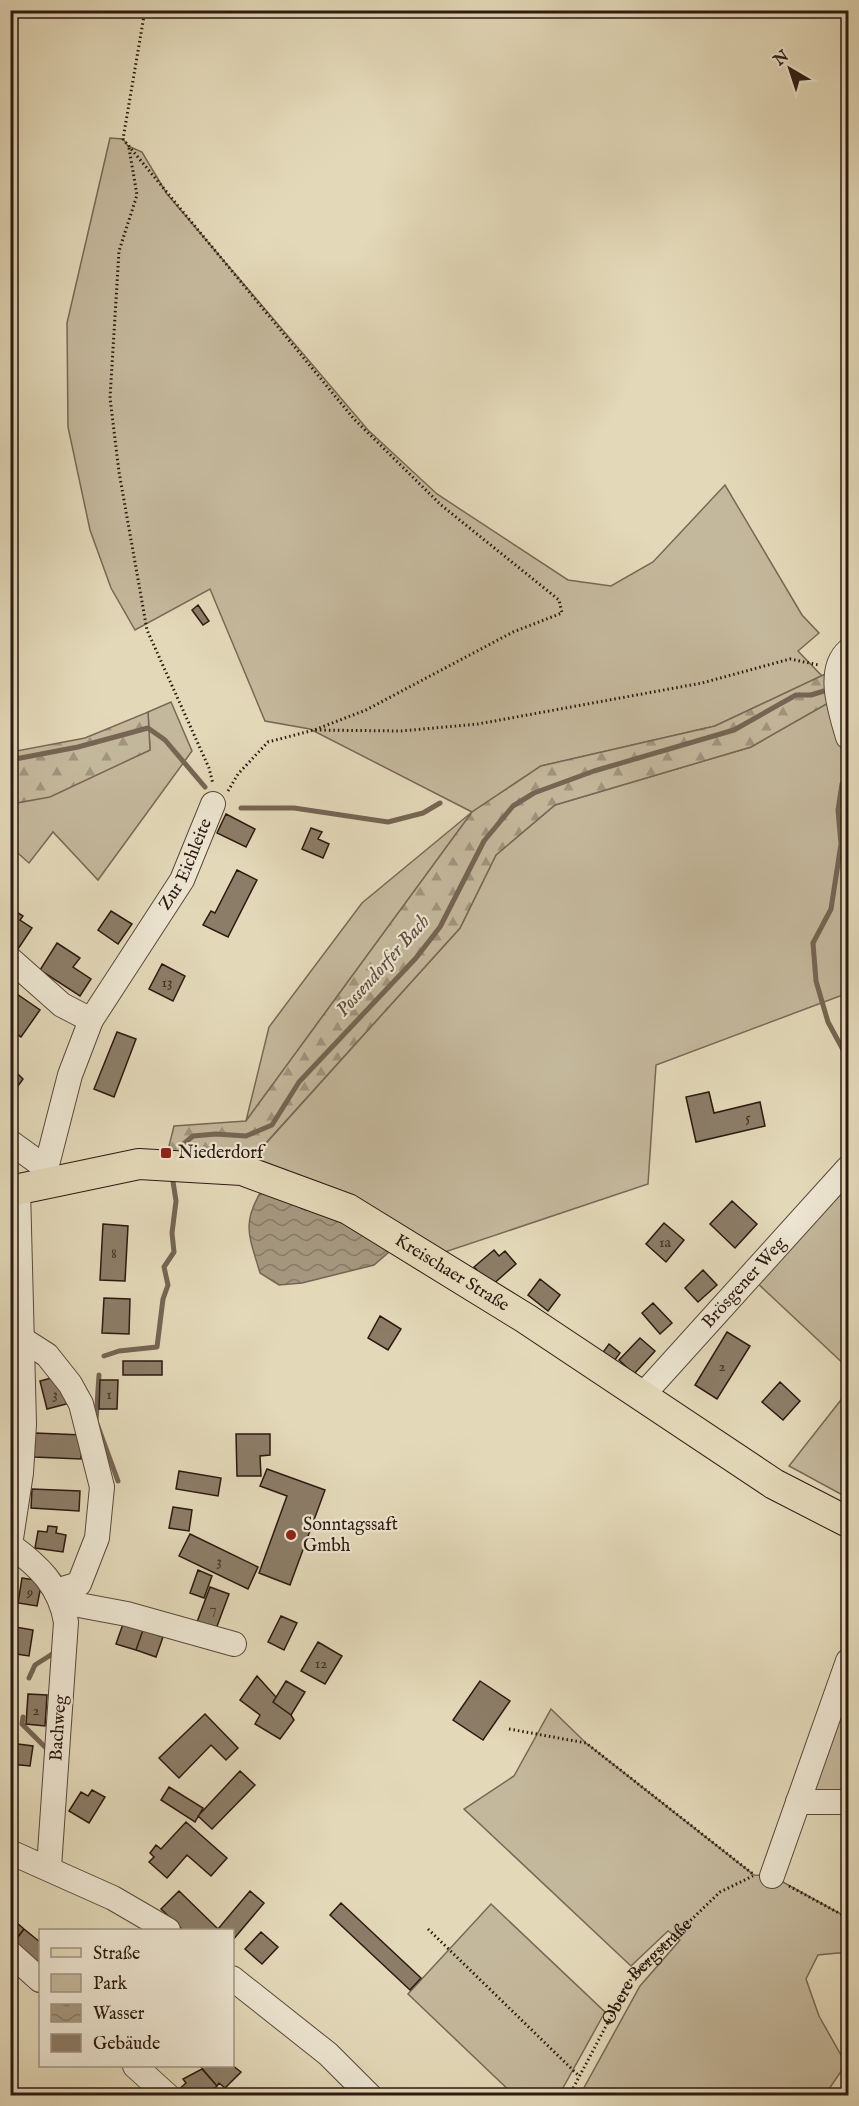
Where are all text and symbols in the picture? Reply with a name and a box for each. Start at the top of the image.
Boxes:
north arrow [760,39,820,99]
text: N [769,47,794,72]
street label: Zur Eichleite [154,815,217,915]
water label: Possendorfer Bach [331,909,436,1022]
house number: 13 [161,973,173,992]
house number: 5 [745,1108,751,1127]
place label: Niederdorf [178,1142,267,1165]
marker: Niederdorf [159,1146,173,1160]
street label: Kreischaer Straße [390,1229,513,1317]
street label: Brösgener Weg [697,1232,792,1333]
house number: 1a [659,1233,672,1252]
house number: 8 [111,1244,117,1263]
house number: 2 [718,1357,726,1376]
house number: 3 [52,1385,58,1404]
house number: 1 [106,1385,112,1404]
place label: Sonntagssaft Gmbh [303,1514,398,1558]
marker: Sonntagssaft Gmbh [284,1528,298,1542]
house number: 3 [216,1552,222,1571]
house number: 9 [26,1583,33,1602]
house number: 7 [209,1599,217,1618]
house number: 12 [315,1654,327,1673]
street label: Bachweg [45,1694,73,1762]
house number: 2 [32,1701,40,1720]
street label: Obere Bergstraße [597,1913,697,2029]
legend [39,1929,234,2067]
text: Straße [93,1943,140,1966]
text: Park [93,1973,128,1996]
text: Wasser [93,2003,145,2026]
text: Gebäude [93,2033,160,2056]

